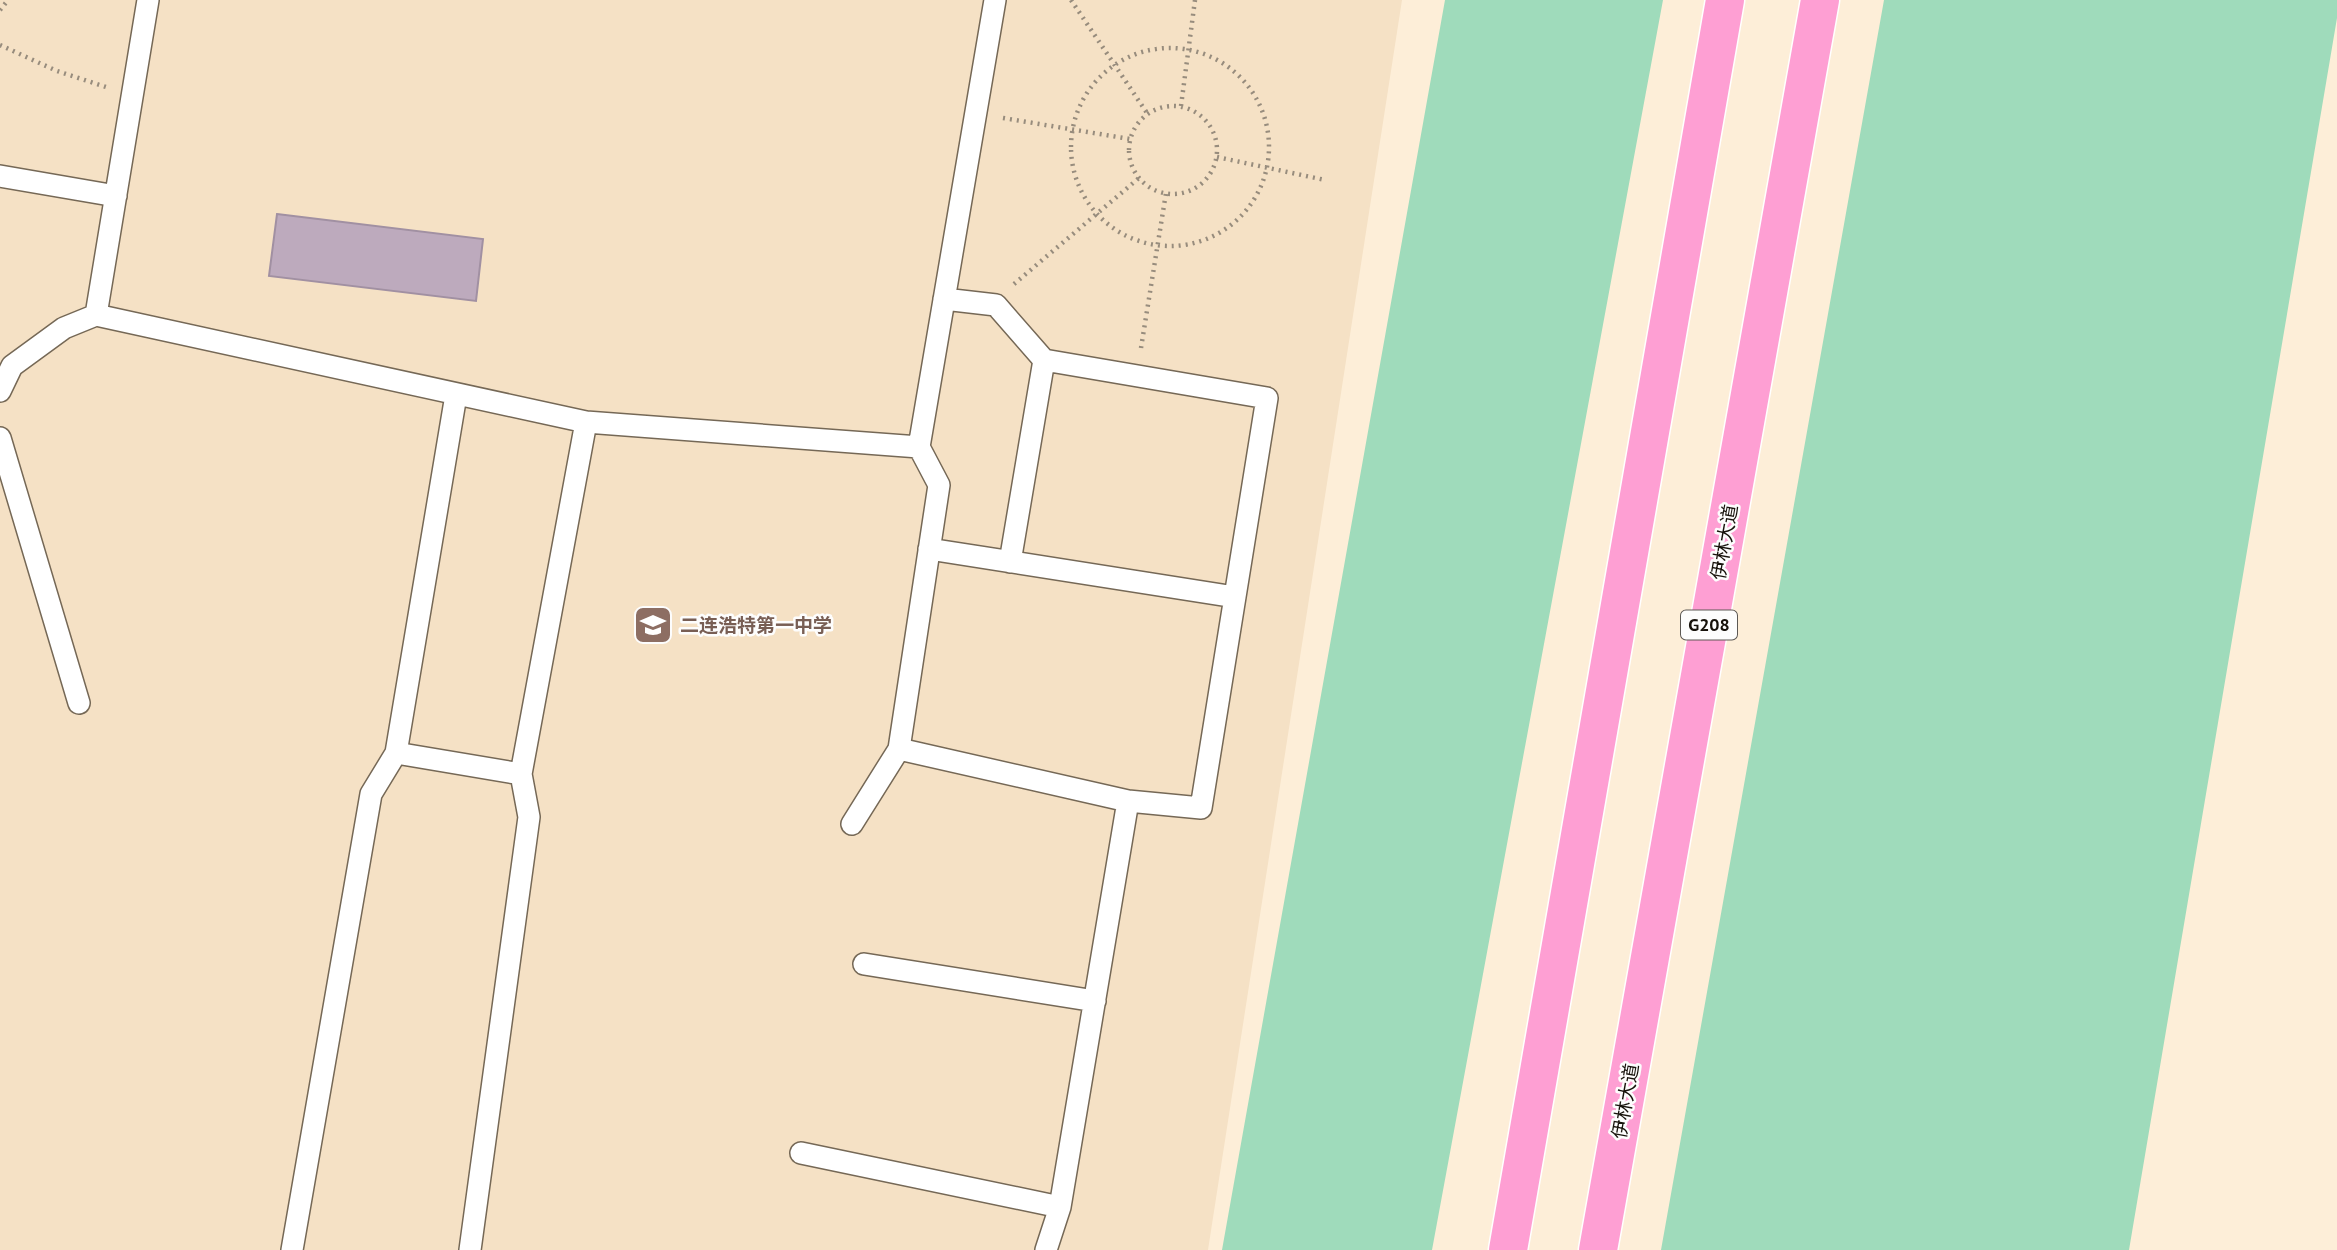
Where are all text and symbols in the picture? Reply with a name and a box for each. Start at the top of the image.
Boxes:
street label: 伊林大道 [1706,502,1742,582]
school or university icon: 二连浩特第一中学 [632,604,674,646]
road number: G208 [1681,610,1737,640]
place label: 二连浩特第一中学 [680,613,832,637]
street label: 伊林大道 [1607,1061,1643,1141]

